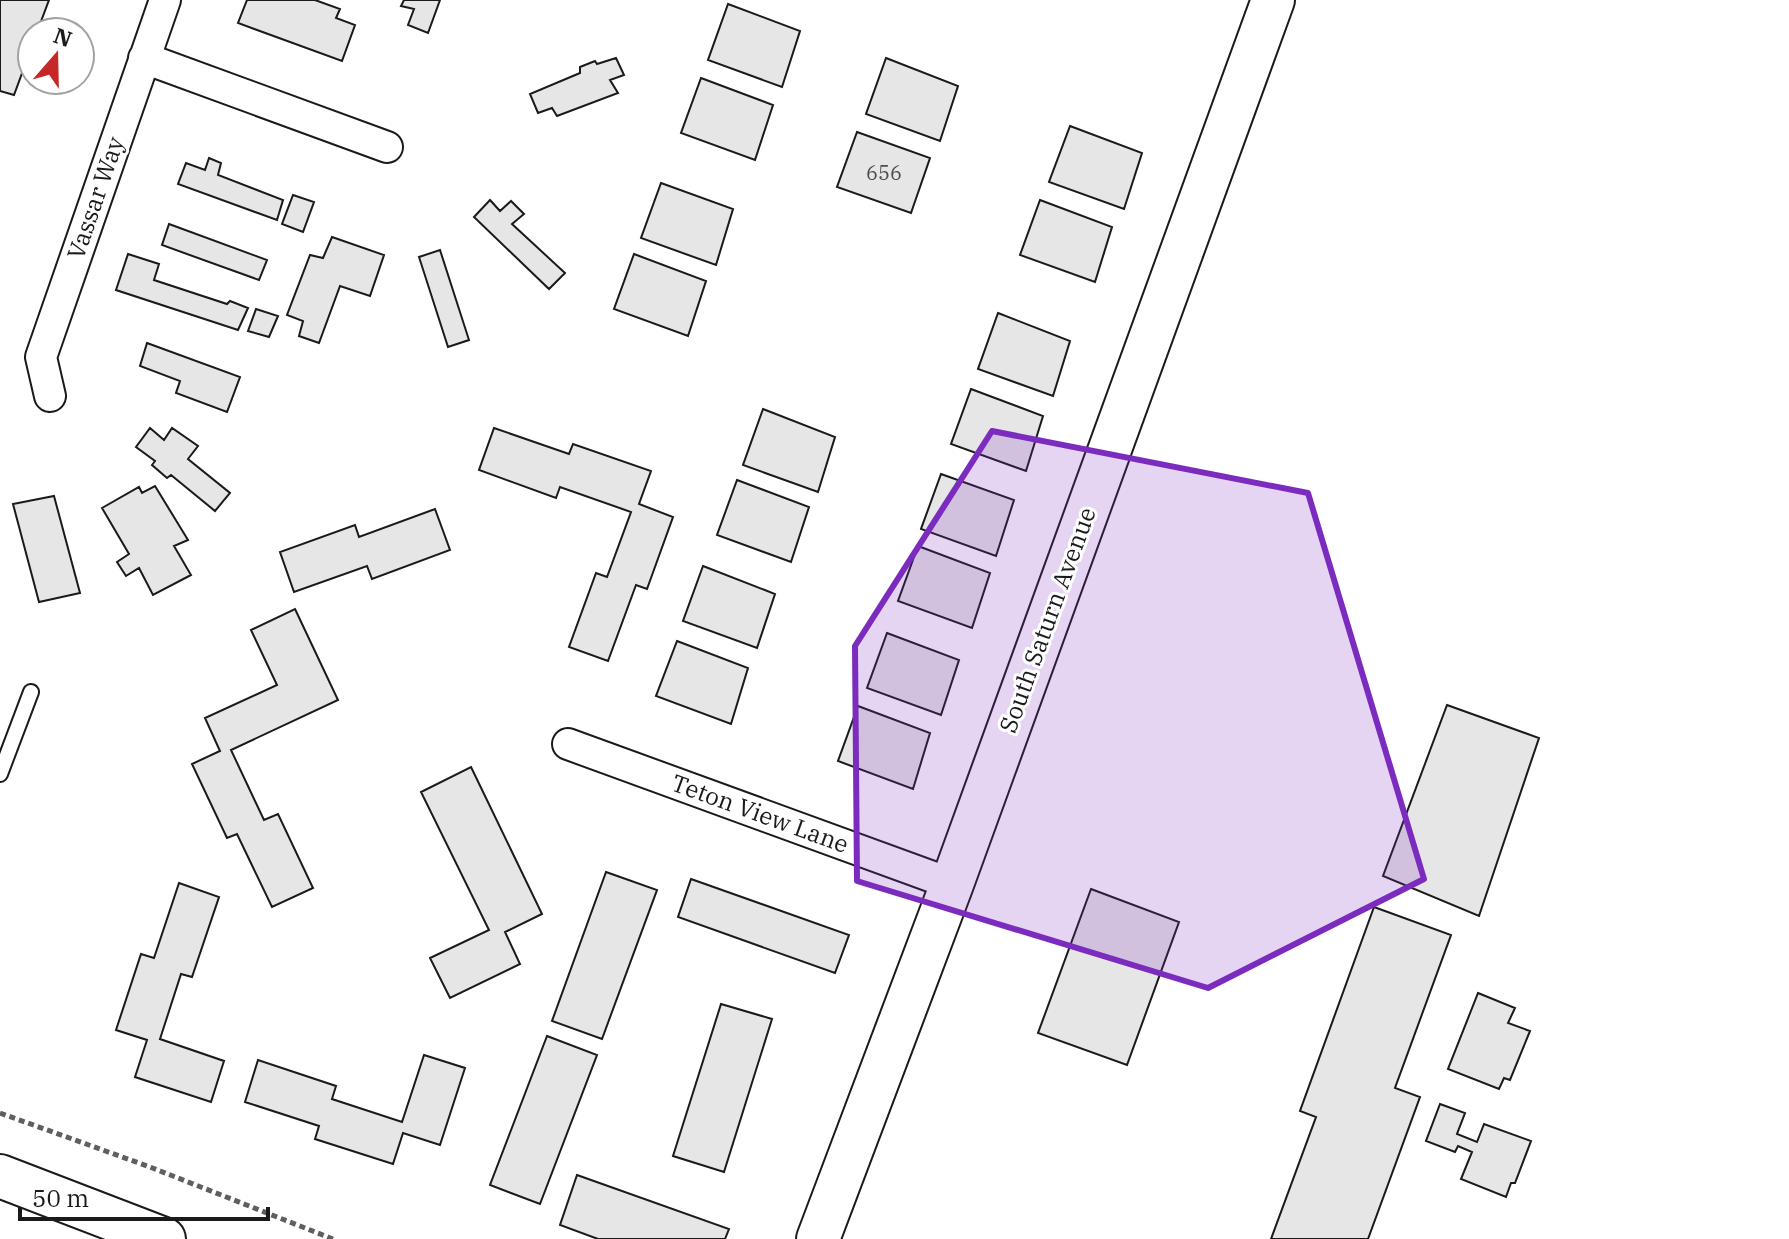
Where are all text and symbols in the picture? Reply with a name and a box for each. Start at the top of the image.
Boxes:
north arrow [16,16,96,96]
text: N [50,20,76,53]
street label: Vassar Way [59,132,131,263]
house number: 656 [866,159,902,186]
street label: South Saturn Avenue [991,502,1103,737]
street label: Teton View Lane [667,766,853,860]
scale bar [20,1171,268,1221]
text: 50 m [32,1182,89,1214]

